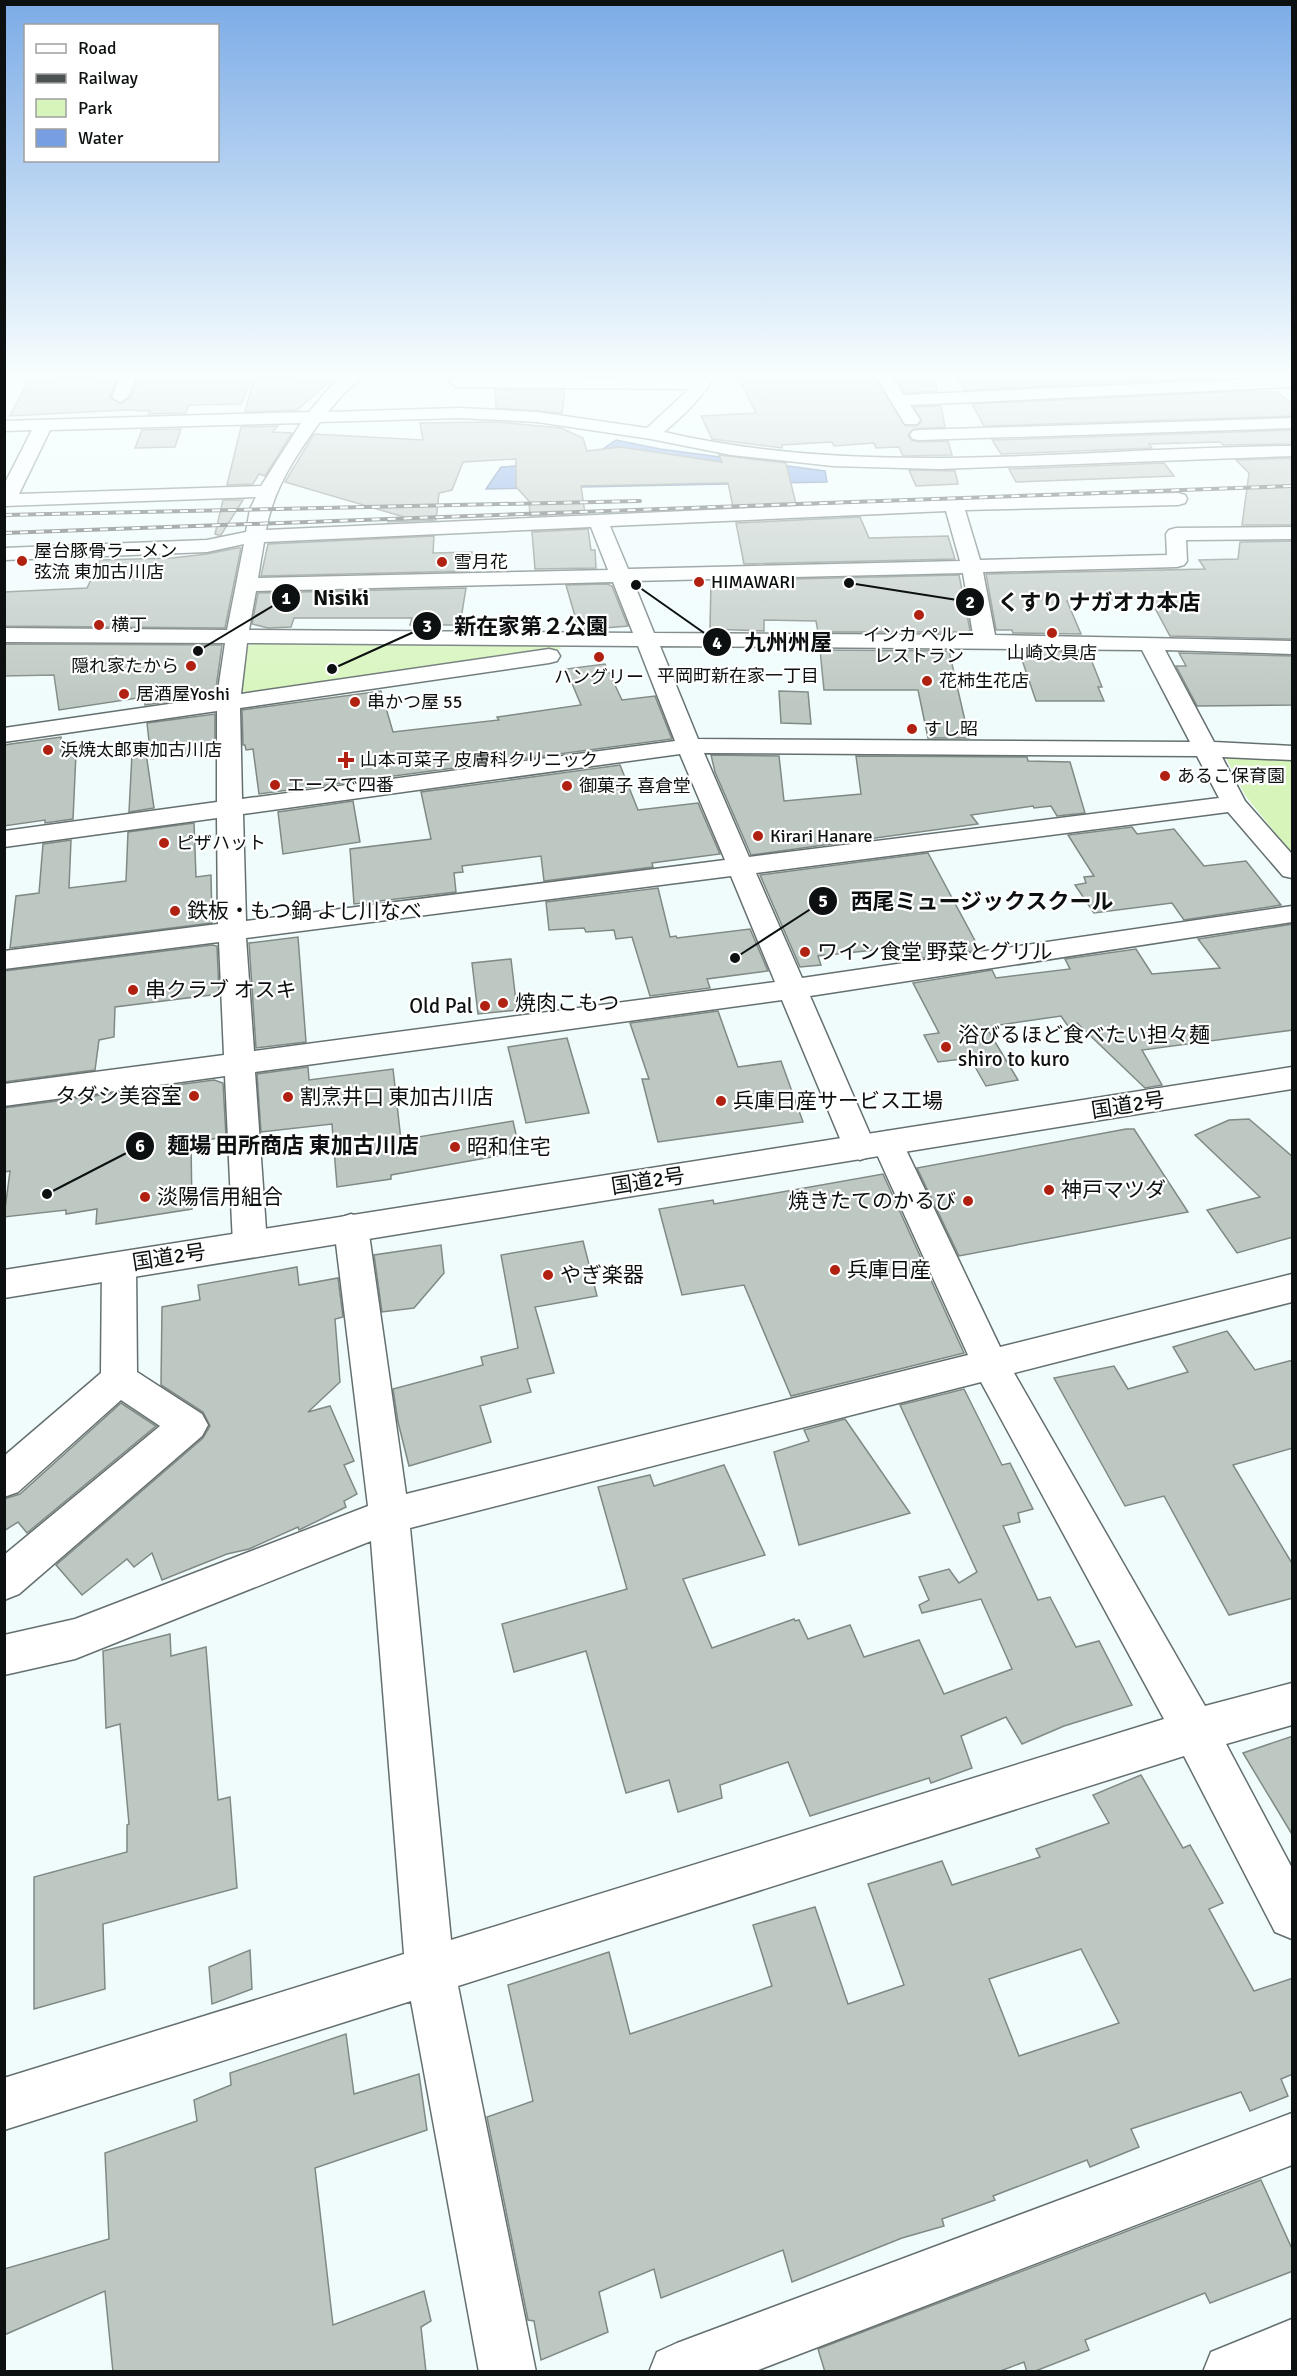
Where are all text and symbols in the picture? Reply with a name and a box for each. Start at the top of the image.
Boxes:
legend [24,24,219,162]
text: Road [78,37,117,59]
text: Railway [78,67,139,89]
text: Park [78,97,113,119]
text: Water [78,127,124,149]
place label: 屋台豚骨ラーメン 弦流 東加古川店 [34,540,177,583]
place label: 雪月花 [454,551,508,573]
marker: 屋台豚骨ラーメン 弦流 東加古川店 [15,554,29,568]
marker: 雪月花 [435,555,449,569]
place label: HIMAWARI [711,571,795,593]
marker: HIMAWARI [692,575,706,589]
callout: Nisiki [271,578,381,618]
callout: くすり ナガオカ本店 [955,582,1212,622]
text: Nisiki [313,584,369,611]
text: 1 [281,587,291,609]
text: くすり ナガオカ本店 [998,589,1200,616]
text: 2 [965,591,975,613]
callout: 新在家第２公園 [412,606,620,646]
marker: インカ ペルー レストラン [912,608,926,622]
text: 新在家第２公園 [454,613,608,640]
place label: 横丁 [111,614,147,636]
text: 3 [422,615,432,637]
marker: 横丁 [92,618,106,632]
callout: 九州州屋 [702,622,844,662]
place label: インカ ペルー レストラン [863,624,975,667]
marker: 山崎文具店 [1045,626,1059,640]
text: 九州州屋 [744,629,832,656]
text: 4 [712,632,722,654]
place label: 山崎文具店 [1007,642,1097,664]
marker: ハングリー [592,650,606,664]
place label: 隠れ家たから [71,655,179,677]
marker: 隠れ家たから [184,659,198,673]
district label: 平岡町新在家一丁目 [657,665,819,687]
place label: ハングリー [554,666,644,688]
place label: 花柿生花店 [939,670,1029,692]
marker: 花柿生花店 [920,674,934,688]
place label: 居酒屋Yoshi [136,683,230,705]
marker: 居酒屋Yoshi [117,687,131,701]
place label: 串かつ屋 55 [367,691,462,713]
marker: 串かつ屋 55 [348,695,362,709]
place label: すし昭 [924,718,978,740]
marker: すし昭 [905,722,919,736]
place label: 浜焼太郎東加古川店 [60,739,222,761]
marker: 浜焼太郎東加古川店 [41,743,55,757]
place label: 山本可菜子 皮膚科クリニック [360,749,598,771]
marker: 山本可菜子 皮膚科クリニック [337,751,355,769]
place label: あるこ保育園 [1177,765,1285,787]
marker: あるこ保育園 [1158,769,1172,783]
place label: エースで四番 [287,774,394,796]
place label: 御菓子 喜倉堂 [579,775,691,797]
marker: エースで四番 [268,778,282,792]
marker: 御菓子 喜倉堂 [560,779,574,793]
place label: Kirari Hanare [770,825,873,847]
marker: Kirari Hanare [751,829,765,843]
place label: ピザハット [176,832,266,854]
marker: ピザハット [157,836,171,850]
callout: 西尾ミュージックスクール [808,881,1126,921]
text: 西尾ミュージックスクール [851,888,1113,915]
text: 5 [818,890,828,912]
place label: 鉄板・もつ鍋 よし川なべ [187,898,422,924]
marker: 鉄板・もつ鍋 よし川なべ [168,904,182,918]
place label: ワイン食堂 野菜とグリル [817,939,1053,965]
marker: ワイン食堂 野菜とグリル [798,945,812,959]
place label: 串クラブ オスキ [145,977,297,1003]
marker: 串クラブ オスキ [126,983,140,997]
place label: 焼肉こもつ [515,990,619,1016]
place label: Old Pal [409,993,473,1019]
marker: 焼肉こもつ [496,996,510,1010]
marker: Old Pal [478,999,492,1013]
place label: 浴びるほど食べたい担々麺 shiro to kuro [958,1022,1210,1072]
marker: 浴びるほど食べたい担々麺 shiro to kuro [939,1040,953,1054]
place label: タダシ美容室 [56,1083,182,1109]
place label: 割烹井口 東加古川店 [300,1084,494,1110]
street label: 国道2号 [1089,1086,1167,1124]
place label: 兵庫日産サービス工場 [733,1088,943,1114]
marker: タダシ美容室 [187,1089,201,1103]
marker: 割烹井口 東加古川店 [281,1090,295,1104]
marker: 兵庫日産サービス工場 [714,1094,728,1108]
callout: 麺場 田所商店 東加古川店 [125,1126,431,1166]
text: 麺場 田所商店 東加古川店 [167,1132,419,1159]
place label: 昭和住宅 [467,1134,551,1160]
text: 6 [135,1135,145,1157]
marker: 昭和住宅 [448,1140,462,1154]
street label: 国道2号 [609,1162,687,1200]
place label: 神戸マツダ [1061,1177,1166,1203]
marker: 神戸マツダ [1042,1183,1056,1197]
place label: 淡陽信用組合 [157,1184,283,1210]
place label: 焼きたてのかるび [788,1188,956,1214]
marker: 淡陽信用組合 [138,1190,152,1204]
marker: 焼きたてのかるび [961,1194,975,1208]
street label: 国道2号 [130,1238,208,1276]
place label: 兵庫日産 [847,1257,931,1283]
place label: やぎ楽器 [560,1262,644,1288]
marker: 兵庫日産 [828,1263,842,1277]
marker: やぎ楽器 [541,1268,555,1282]

